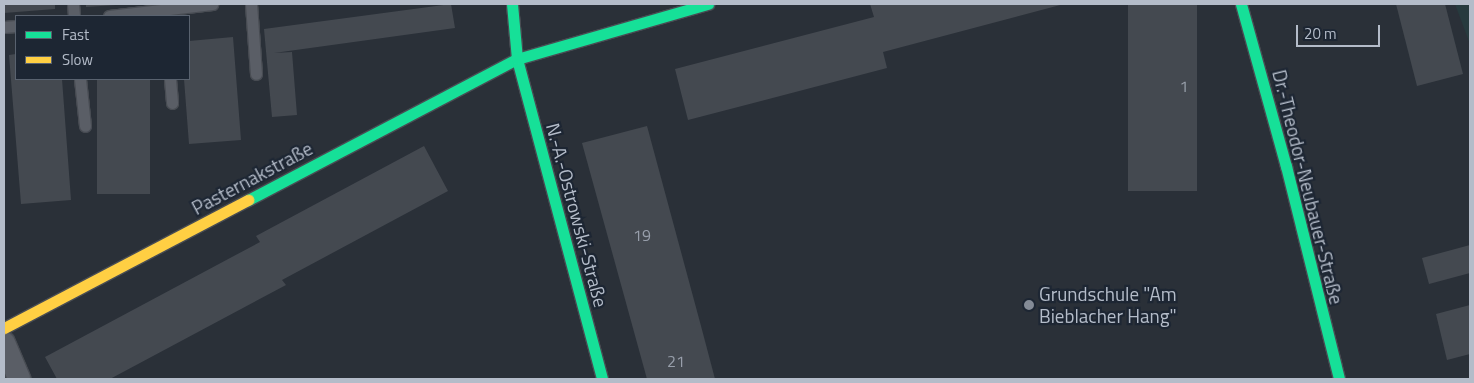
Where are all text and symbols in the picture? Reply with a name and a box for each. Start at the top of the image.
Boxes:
legend [15,15,190,80]
scale bar [1299,15,1383,47]
text: 20 m [1304,22,1337,45]
text: Fast [62,23,89,46]
text: Slow [62,48,93,71]
street label: Dr.-Theodor-Neubauer-Straße [1268,67,1348,307]
house number: 1 [1180,76,1188,96]
street label: N.-A.-Ostrowski-Straße [541,120,613,310]
street label: Pasternakstraße [188,137,316,219]
house number: 19 [633,225,651,245]
place label: Grundschule "Am Bieblacher Hang" [1039,283,1177,327]
marker: Grundschule "Am Bieblacher Hang" [1023,299,1035,311]
house number: 21 [667,351,685,371]

